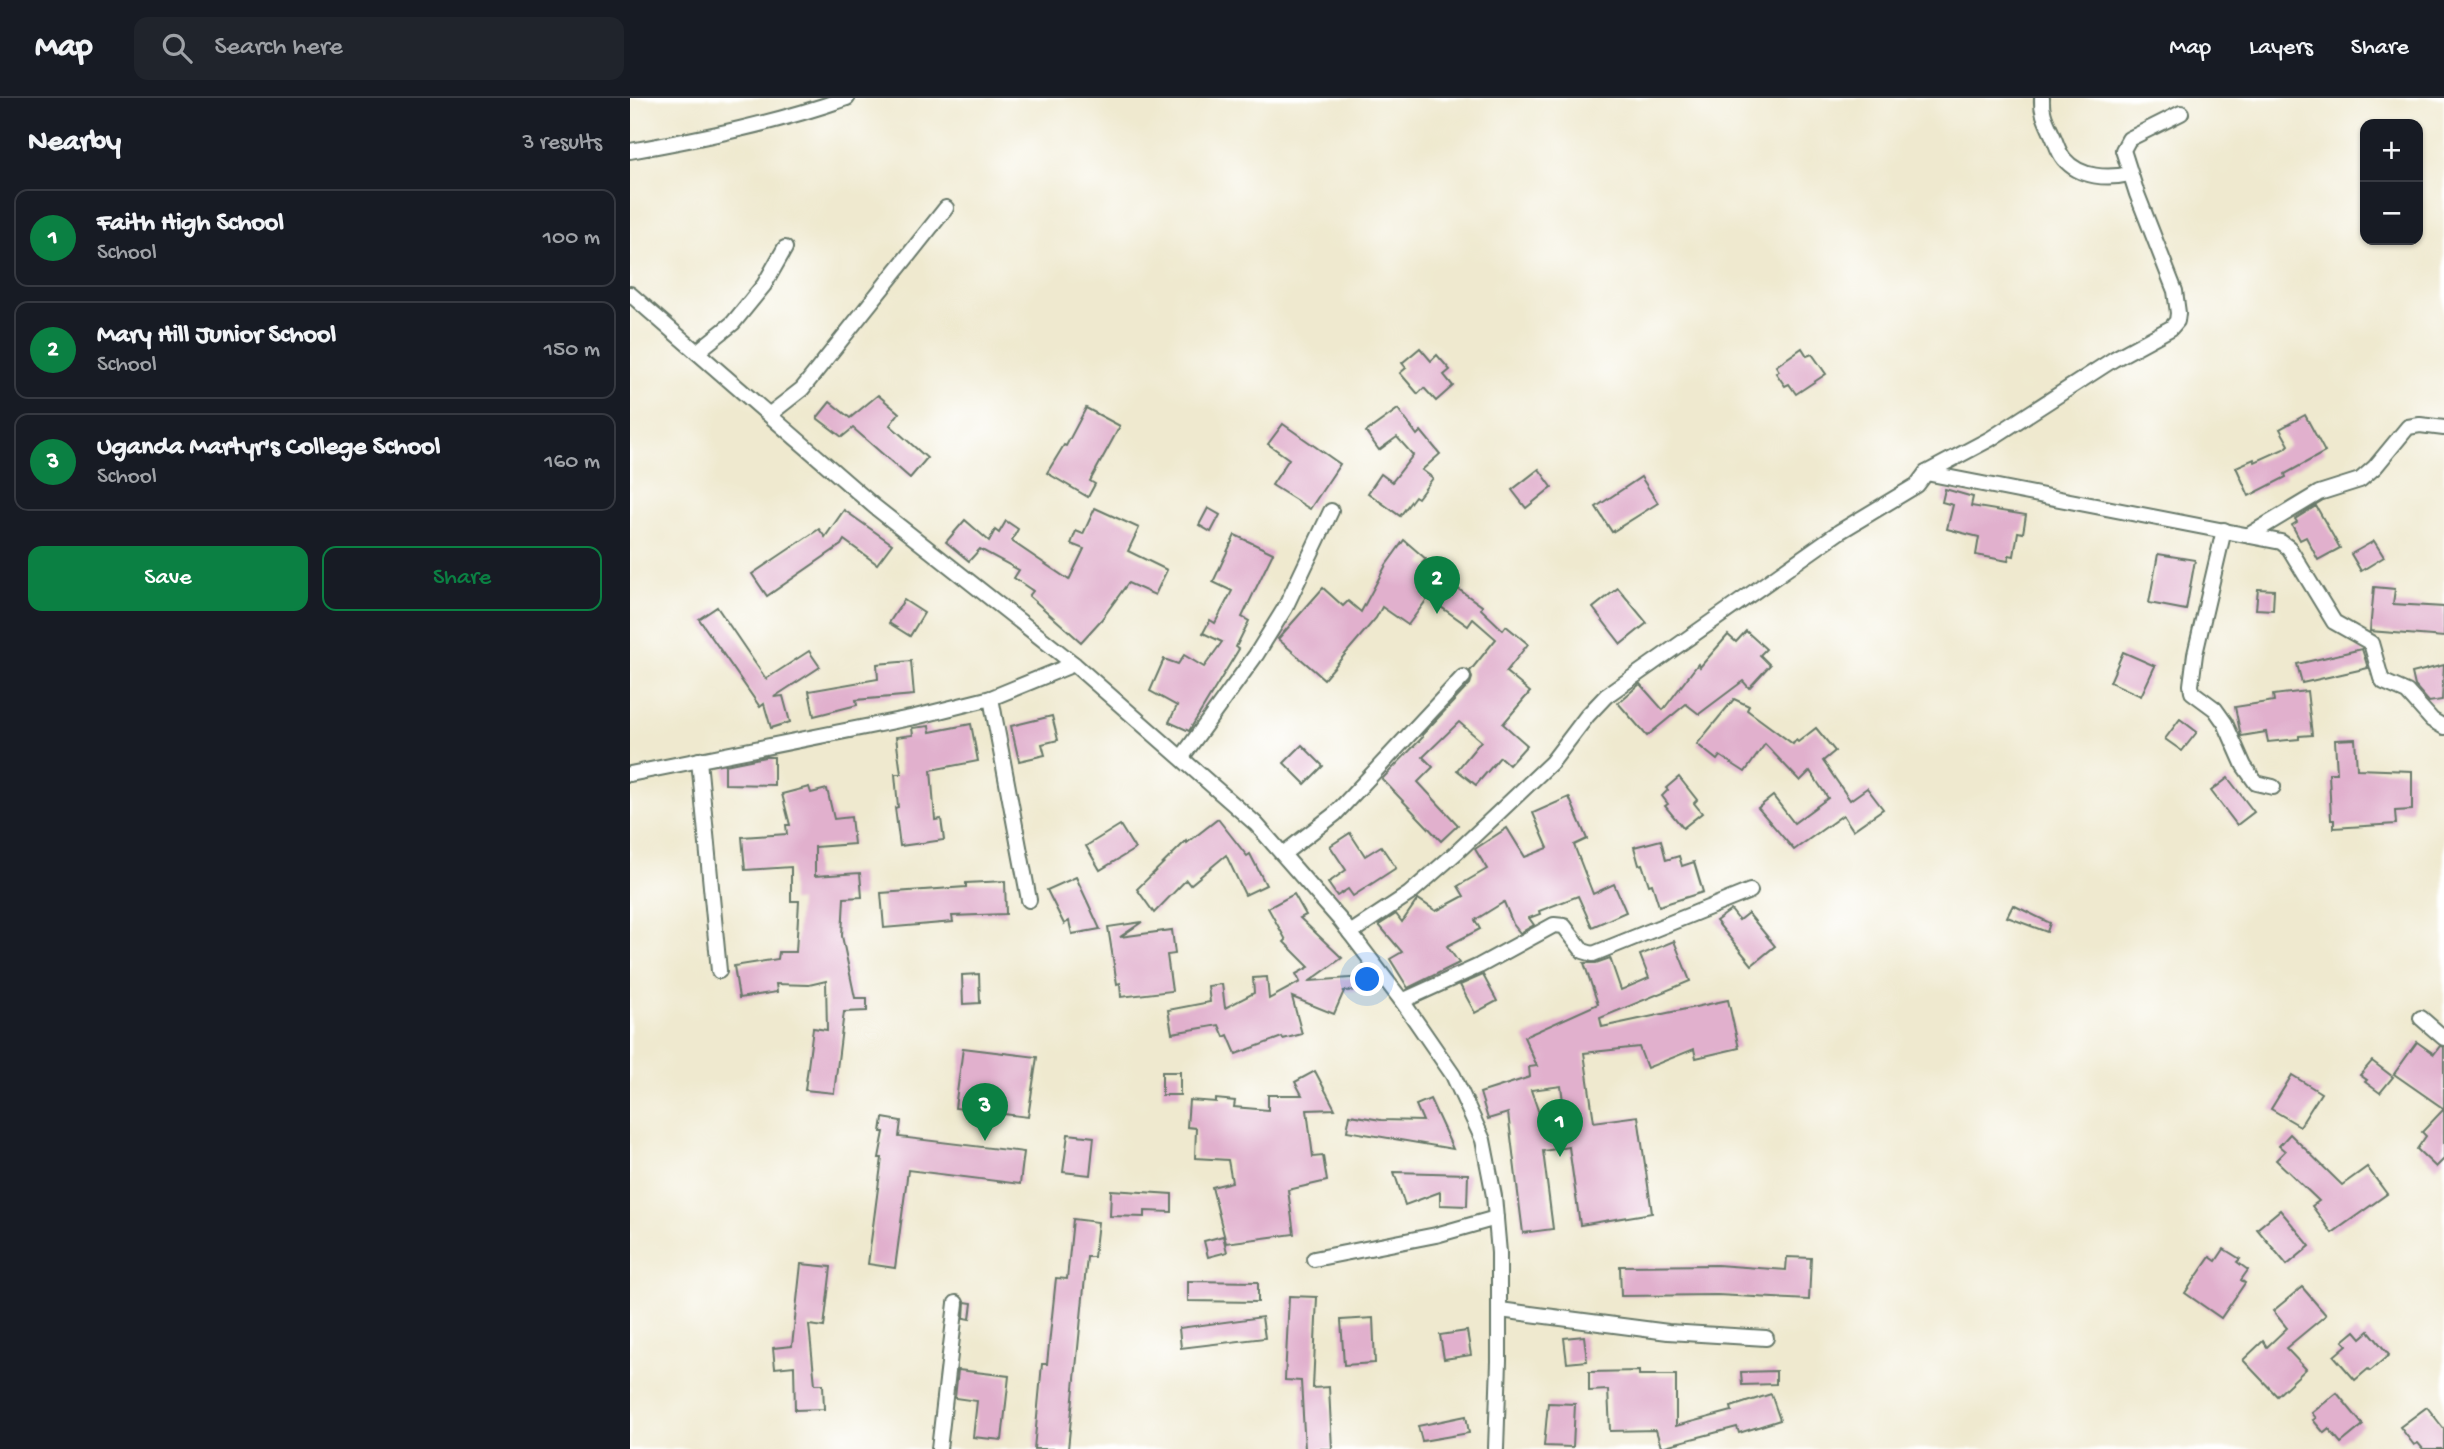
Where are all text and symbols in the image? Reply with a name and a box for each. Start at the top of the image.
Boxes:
search box [134,17,624,80]
text: Map [35,29,92,67]
icon: search [158,29,196,67]
text: Search here [214,33,343,64]
text: Map [2169,34,2211,63]
text: Layers [2249,34,2313,63]
text: Share [2351,34,2409,63]
map controls [2360,119,2423,245]
button: + [2360,119,2423,182]
text: Nearby [28,126,121,161]
text: 3 results [522,130,602,157]
button: − [2360,182,2423,245]
text: Faith High School [97,209,284,240]
text: 1 [48,225,58,252]
text: 100 m [543,225,600,252]
text: School [97,240,157,267]
text: Mary Hill Junior School [97,321,336,352]
text: 2 [47,337,59,364]
text: 150 m [544,337,600,364]
text: School [97,352,157,379]
text: Uganda Martyr's College School [97,433,440,464]
text: 3 [47,449,59,476]
text: 160 m [544,449,600,476]
text: School [97,464,157,491]
button: Save [28,546,308,611]
button: Share [322,546,602,611]
pin: 2 [1414,556,1460,614]
your location [1350,962,1384,996]
pin: 3 [962,1083,1008,1141]
pin: 1 [1537,1099,1583,1157]

